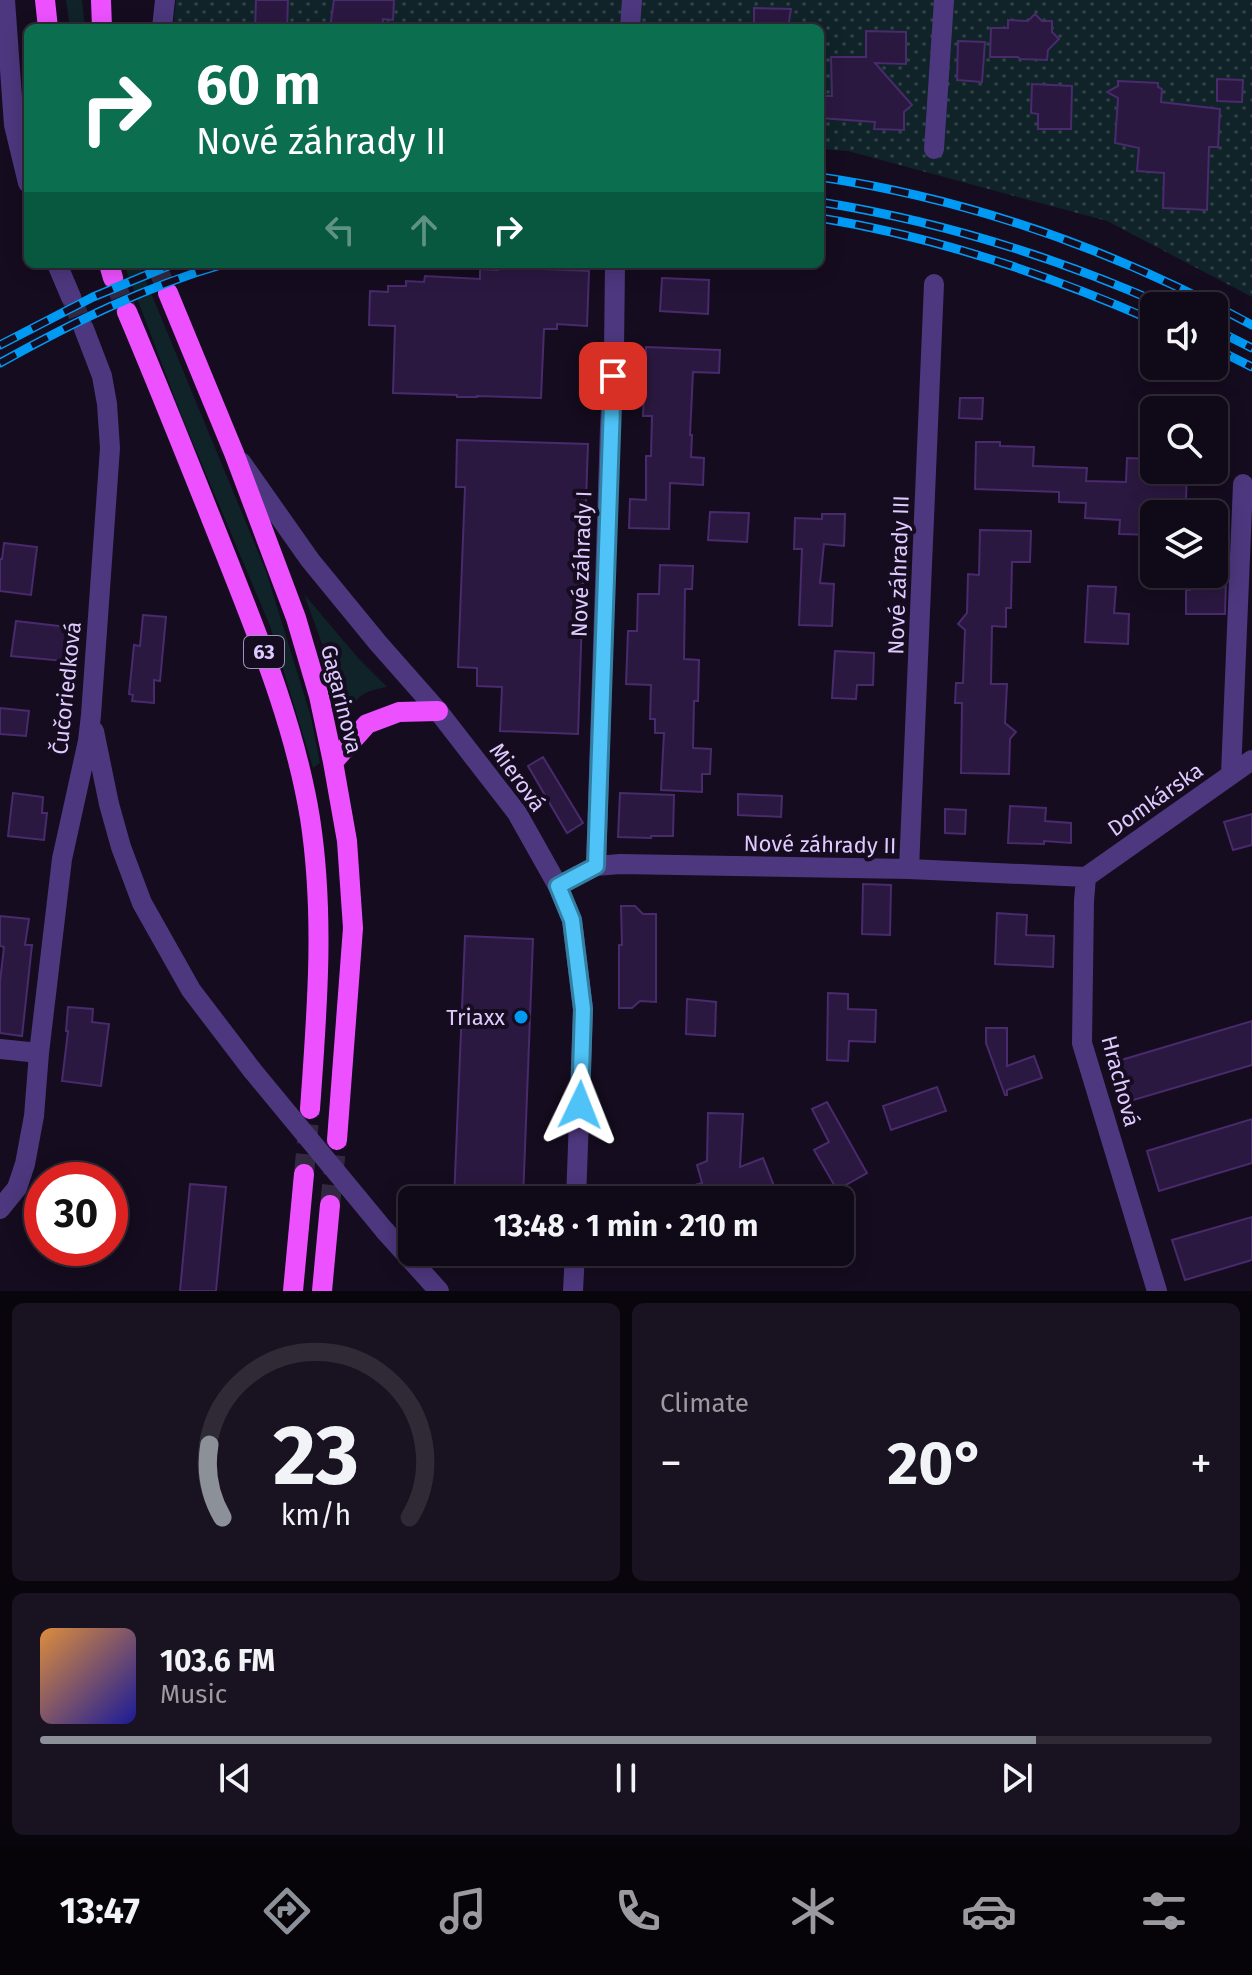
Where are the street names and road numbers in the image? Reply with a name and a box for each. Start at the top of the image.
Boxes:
street label: Nové záhrady I [565,490,598,638]
street label: Nové záhrady III [882,495,915,655]
street label: Čučoriedková [46,620,87,756]
road number: 63 [244,636,284,668]
street label: Gagarinova [315,642,368,756]
street label: Mierová [484,738,552,817]
street label: Domkárska [1102,757,1208,842]
street label: Nové záhrady II [743,830,897,859]
street label: Hrachová [1095,1033,1146,1130]

